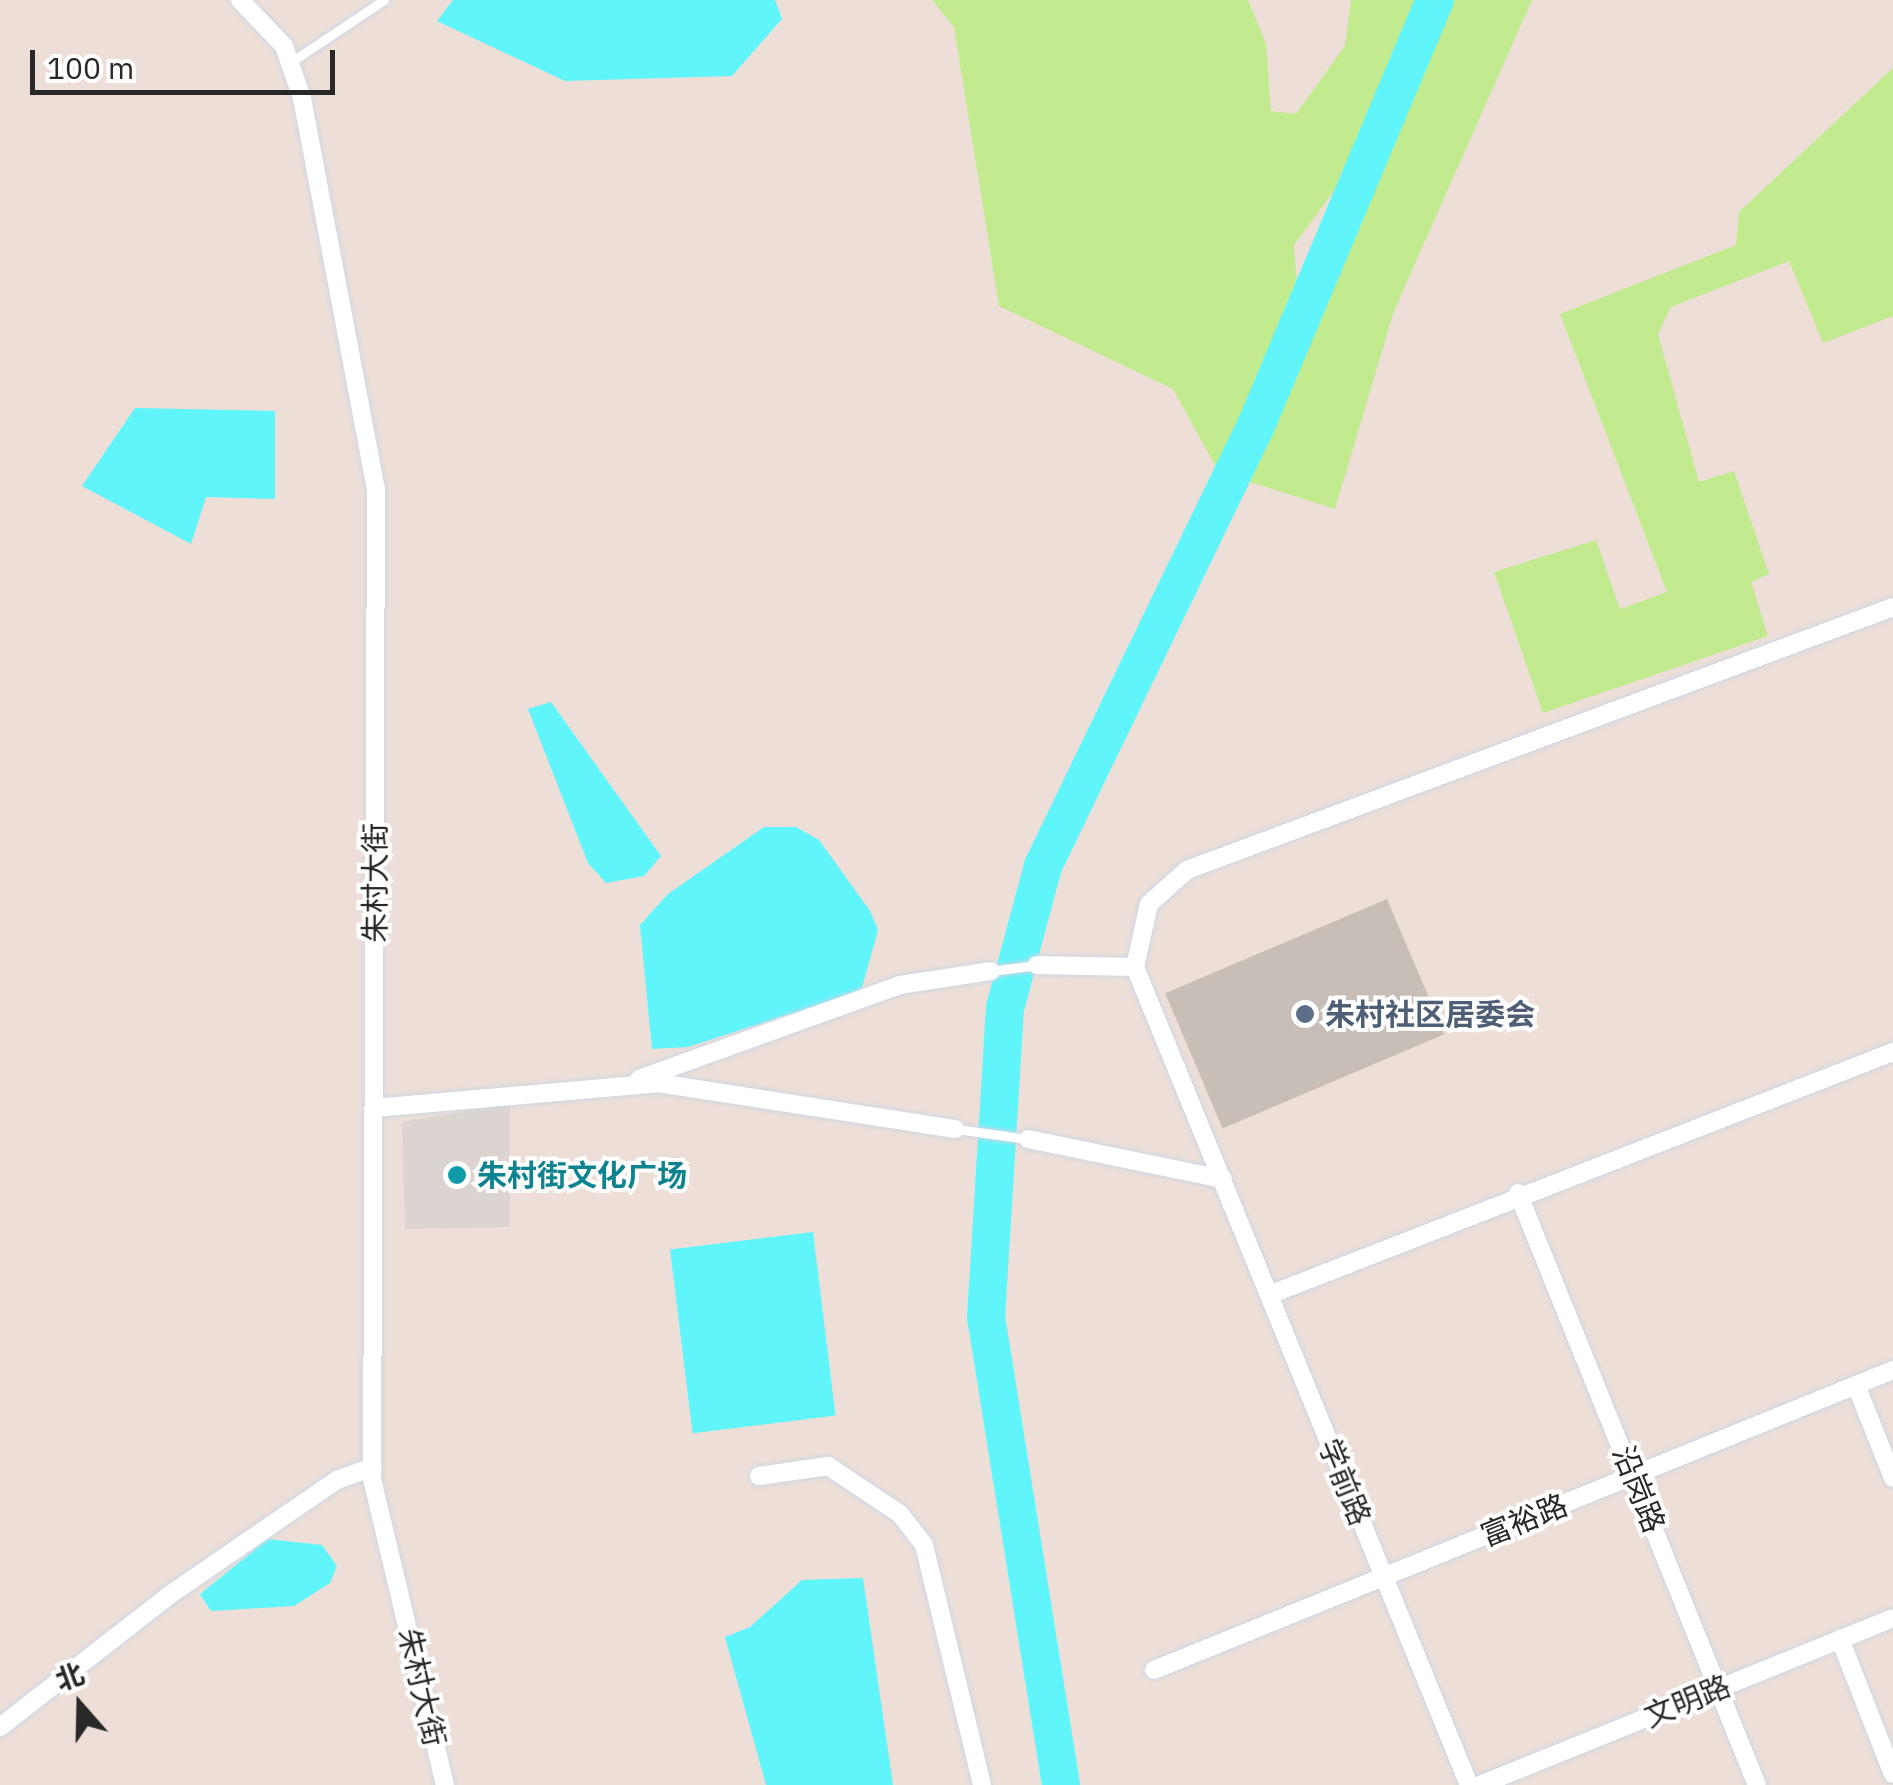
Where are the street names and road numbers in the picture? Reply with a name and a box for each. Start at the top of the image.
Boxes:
street label: 朱村大街 [357,823,393,943]
street label: 学前路 [1311,1434,1379,1530]
street label: 沿岗路 [1605,1441,1673,1537]
street label: 富裕路 [1476,1486,1572,1554]
street label: 朱村大街 [391,1624,453,1750]
street label: 文明路 [1639,1667,1735,1735]

